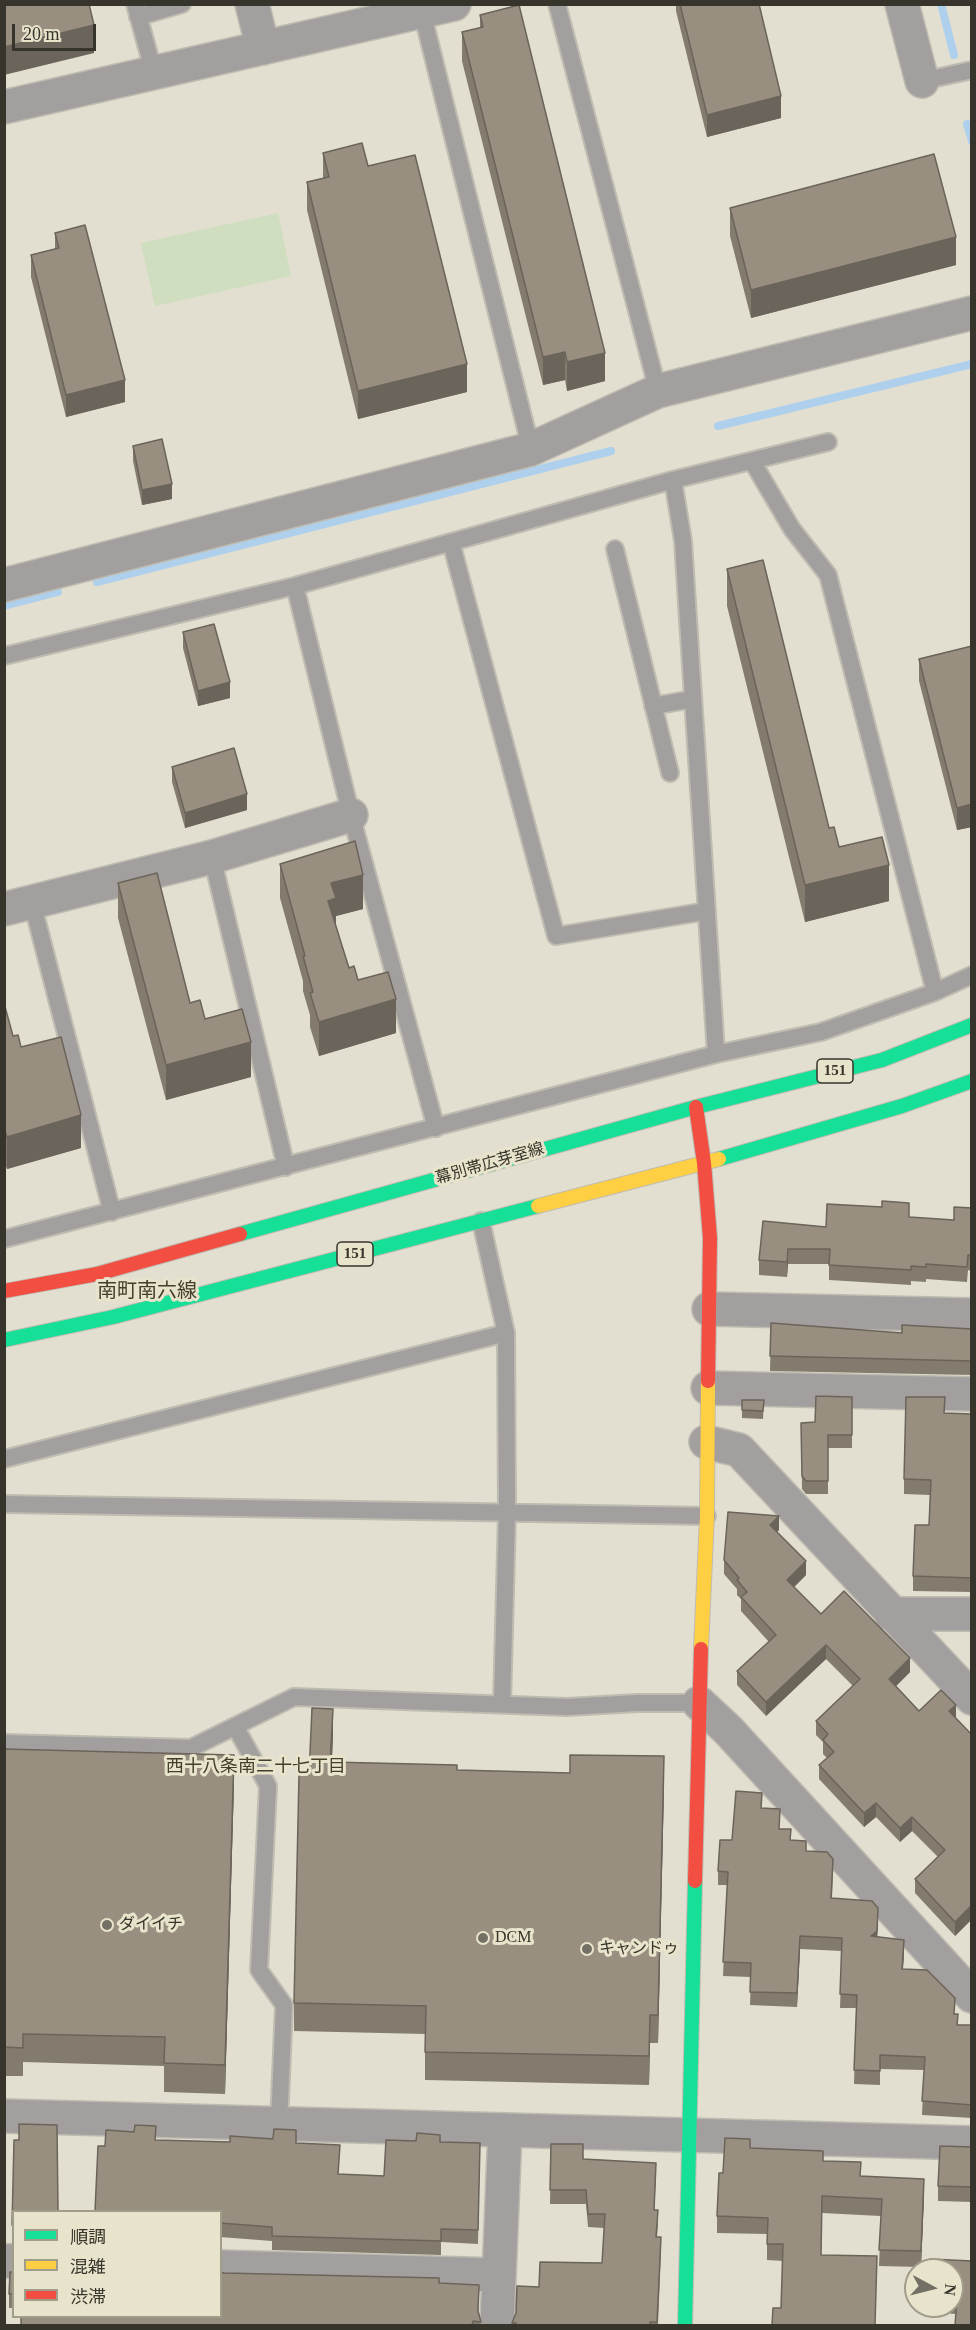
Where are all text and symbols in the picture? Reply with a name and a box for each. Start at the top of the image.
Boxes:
scale bar [15,12,99,50]
text: 20 m [23,24,60,44]
road number: 151 [817,1059,853,1083]
street label: 幕別帯広芽室線 [434,1139,546,1189]
road number: 151 [337,1242,373,1266]
district label: 南町南六線 [97,1280,197,1304]
district label: 西十八条南二十七丁目 [166,1756,346,1778]
place label: ダイイチ [119,1915,183,1935]
marker: ダイイチ [100,1918,114,1932]
place label: DCM [495,1928,531,1948]
marker: DCM [476,1931,490,1945]
place label: キャンドゥ [599,1939,679,1959]
marker: キャンドゥ [580,1942,594,1956]
legend [12,2210,222,2318]
text: 順調 [70,2227,106,2247]
text: 混雑 [70,2257,106,2277]
north arrow [904,2258,964,2318]
text: N [941,2283,960,2297]
text: 渋滞 [70,2287,106,2307]

